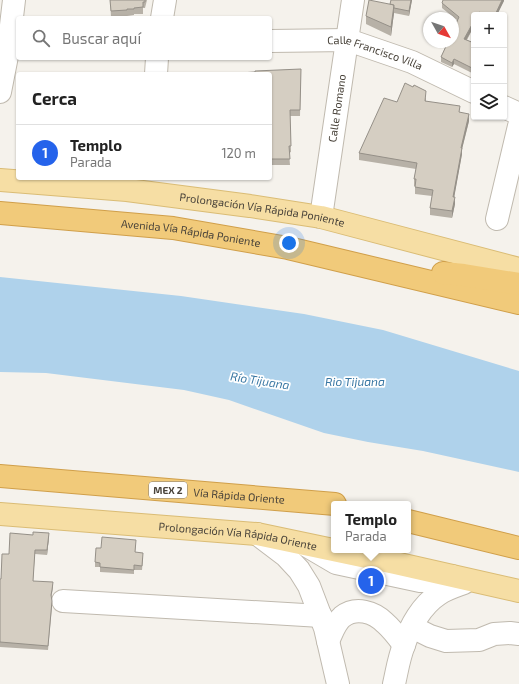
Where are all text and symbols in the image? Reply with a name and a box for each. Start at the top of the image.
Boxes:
north arrow [423,12,459,48]
map controls [471,12,507,120]
button: + [471,12,507,48]
search box [16,16,272,60]
icon: search [30,27,52,49]
text: Buscar aquí [62,29,141,47]
street label: Calle Francisco Villa [327,33,425,72]
button: − [471,48,507,84]
street label: Calle Romano [325,73,348,143]
button: layers [471,84,507,120]
text: Cerca [32,88,77,108]
text: Templo [70,136,122,154]
text: 1 [42,145,48,161]
text: 120 m [221,145,256,161]
text: Parada [70,154,112,170]
street label: Prolongación Vía Rápida Poniente [179,190,346,229]
street label: Avenida Vía Rápida Poniente [121,217,262,249]
your location [279,233,299,253]
water label: Río Tijuana [229,368,291,393]
water label: Rio Tijuana [325,374,385,389]
road number: MEX 2 [149,482,187,498]
street label: Vía Rápida Oriente [193,485,286,506]
popup [331,501,411,553]
text: Templo [345,510,397,528]
street label: Prolongación Vía Rápida Oriente [158,519,318,552]
text: Parada [345,528,387,544]
pin: 1 [358,566,384,596]

